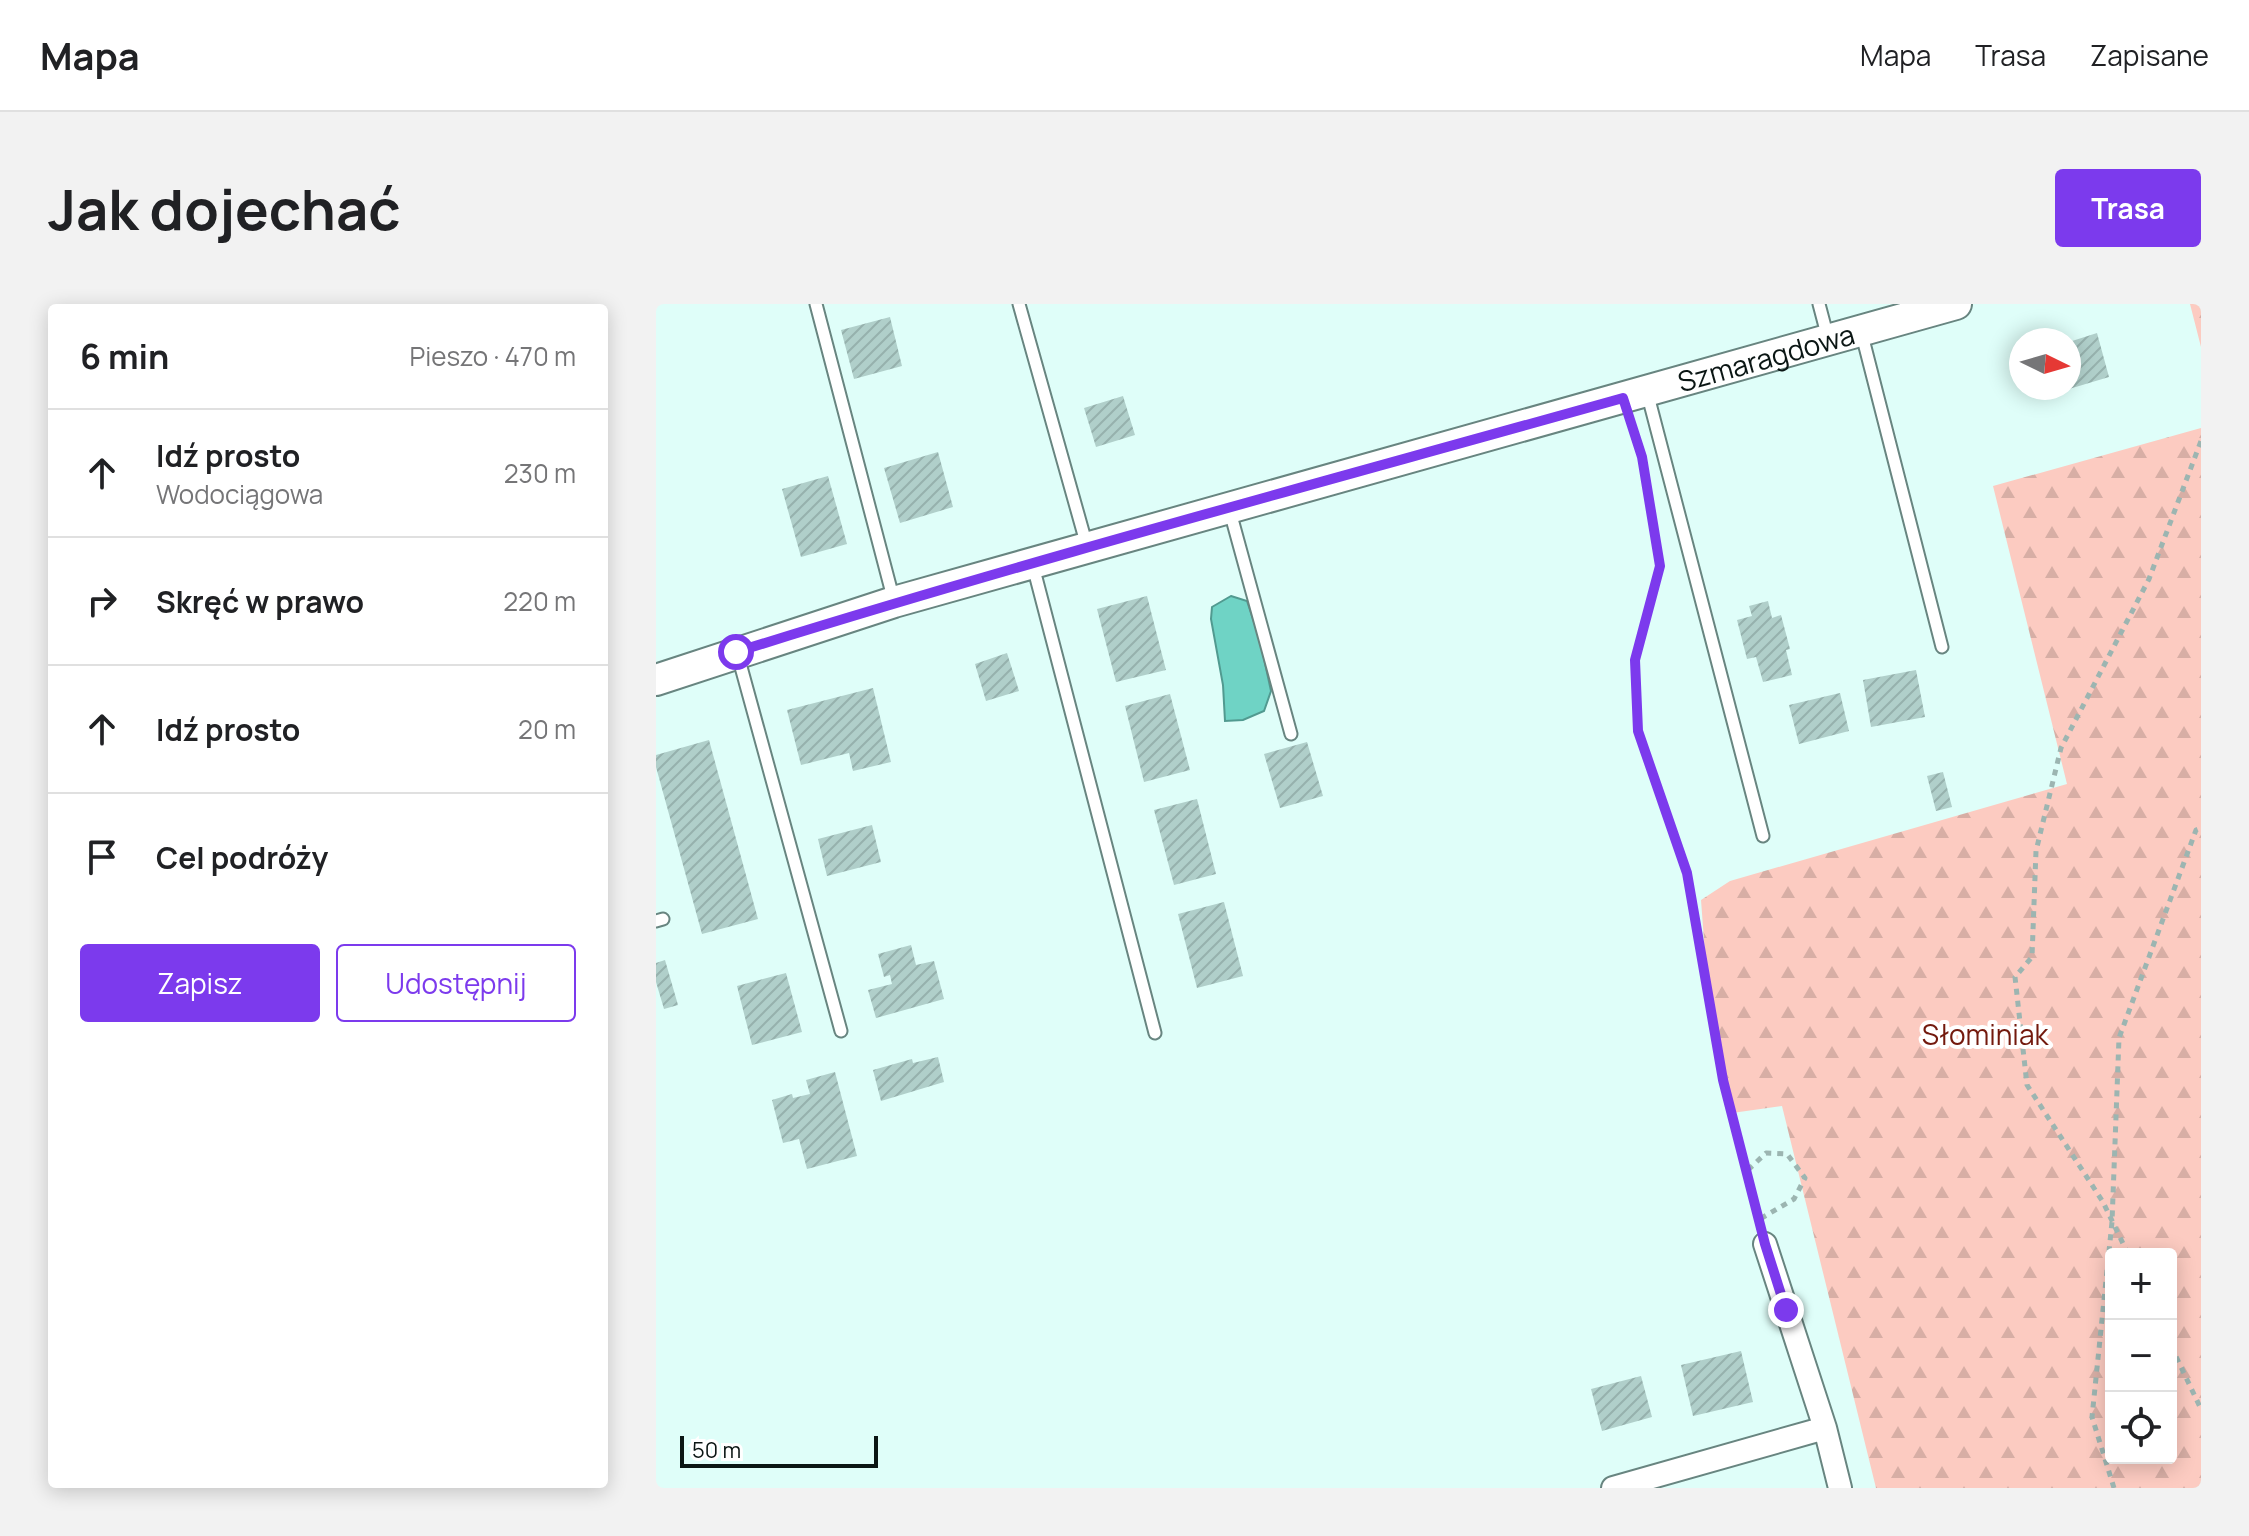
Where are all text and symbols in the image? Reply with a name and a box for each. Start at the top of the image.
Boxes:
text: Mapa [40,29,140,81]
text: Mapa [1860,36,1931,74]
text: Trasa [1975,36,2046,74]
text: Zapisane [2090,36,2209,74]
button: Trasa [2055,169,2201,247]
text: Jak dojechać [48,170,400,247]
street label: Szmaragdowa [1673,314,1859,400]
north arrow [2009,328,2081,400]
text: 6 min [80,333,169,379]
text: Pieszo · 470 m [409,338,576,374]
text: Idź prosto [156,435,300,476]
icon: ahead [80,451,124,495]
text: 230 m [504,455,576,491]
text: Wodociągowa [156,476,323,512]
icon: right [80,579,124,623]
text: Skręć w prawo [156,581,364,622]
text: 220 m [503,583,576,619]
route start [718,634,754,670]
icon: ahead [80,707,124,751]
text: Idź prosto [156,709,300,750]
text: 20 m [518,711,576,747]
icon: arrive [80,835,124,879]
text: Cel podróży [156,837,328,878]
button: Zapisz [80,944,320,1022]
button: Udostępnij [336,944,576,1022]
park label: Słominiak [1922,1015,2049,1053]
map controls [2105,1248,2177,1464]
button: + [2105,1248,2177,1320]
route end [1768,1292,1804,1328]
button: − [2105,1320,2177,1392]
button: locate [2105,1392,2177,1464]
scale bar [680,1432,878,1468]
text: 50 m [692,1435,741,1465]

